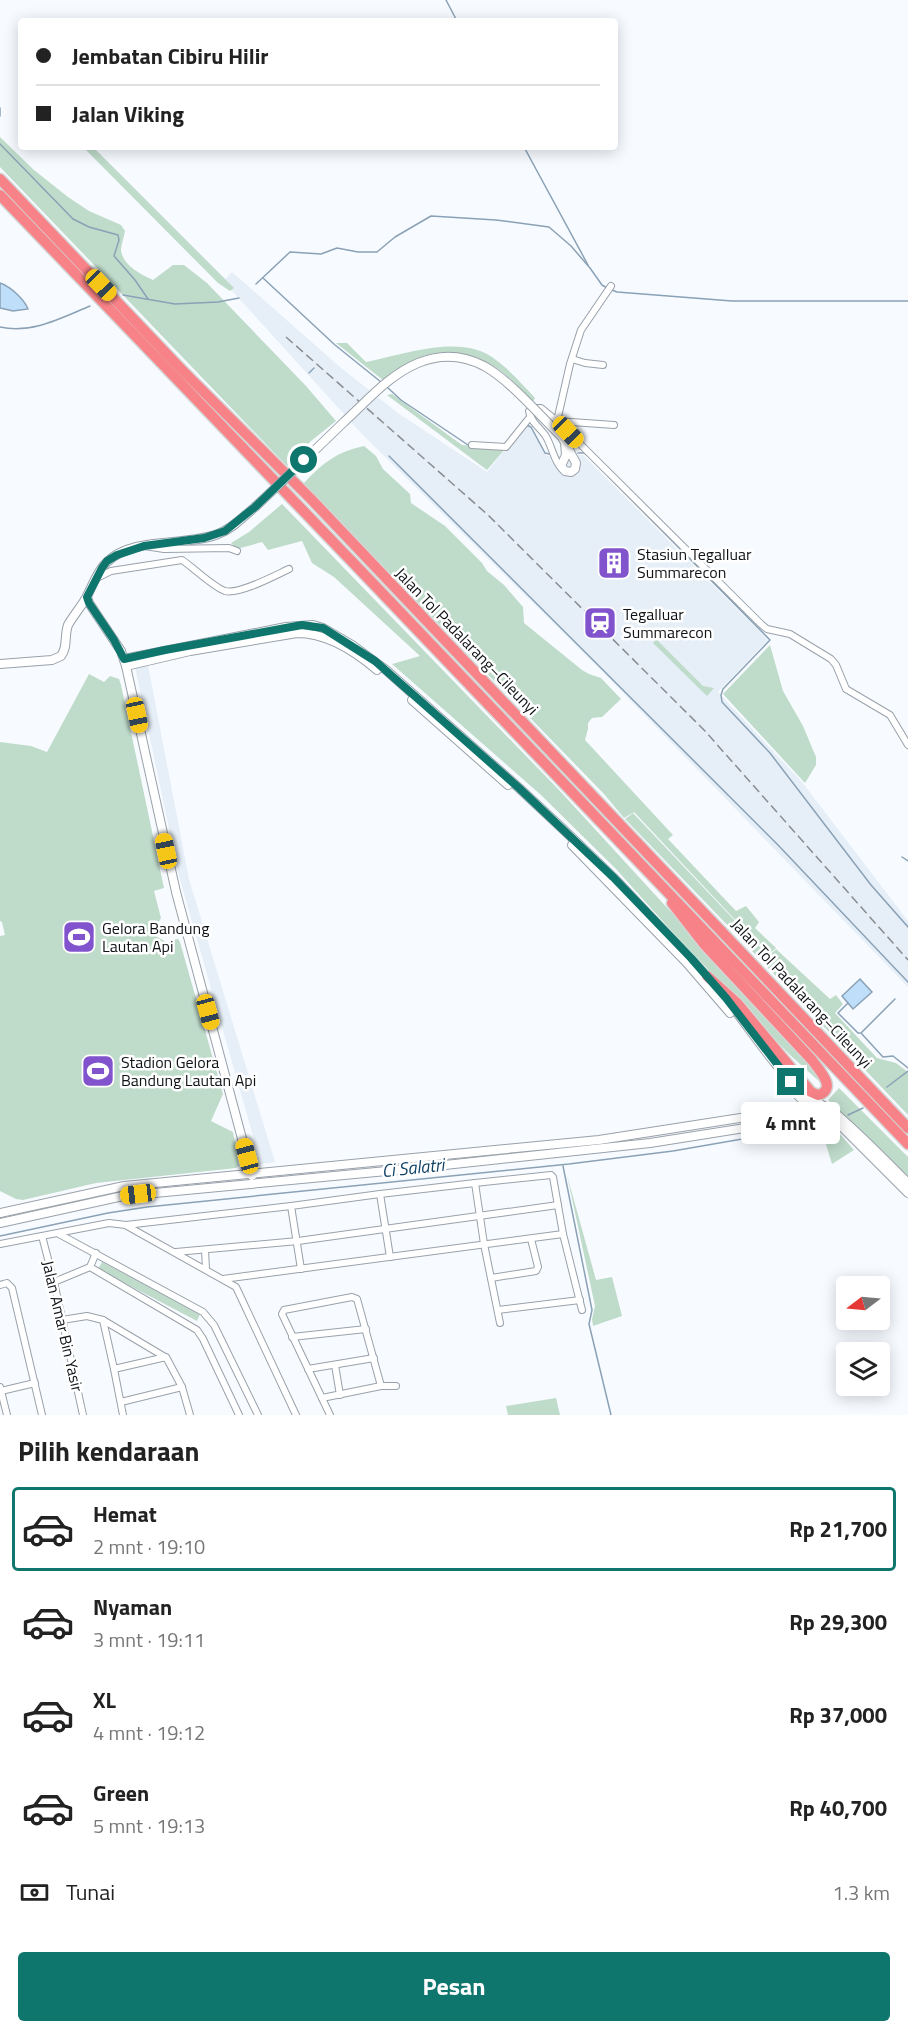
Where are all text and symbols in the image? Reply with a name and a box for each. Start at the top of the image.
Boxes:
text: Jembatan Cibiru Hilir [72,39,269,73]
text: Jalan Viking [72,97,184,131]
car [82,266,120,304]
car [549,413,587,451]
route start [290,446,317,473]
place label: Stasiun Tegalluar Summarecon [637,542,752,584]
building icon: Stasiun Tegalluar Summarecon [596,545,632,581]
street label: Jalan Tol Padalarang–Cileunyi [390,562,544,720]
place label: Tegalluar Summarecon [623,602,712,644]
station icon: Tegalluar Summarecon [582,605,618,641]
car [124,696,150,734]
car [153,832,179,870]
street label: Jalan Tol Padalarang–Cileunyi [726,913,878,1073]
place label: Gelora Bandung Lautan Api [102,916,209,958]
sports icon: Gelora Bandung Lautan Api [61,919,97,955]
car [195,992,221,1032]
place label: Stadion Gelora Bandung Lautan Api [121,1050,256,1092]
sports icon: Stadion Gelora Bandung Lautan Api [80,1053,116,1089]
route end [777,1068,804,1095]
callout: 4 mnt [742,1103,840,1145]
text: 4 mnt [765,1107,816,1138]
car [234,1136,260,1176]
water label: Ci Salatri [380,1151,448,1184]
car [119,1183,157,1205]
street label: Jalan Amar Bin Yasir [36,1258,90,1394]
north arrow [836,1276,890,1330]
map controls [836,1276,890,1396]
button: layers [836,1342,890,1396]
text: Pilih kendaraan [18,1430,200,1471]
text: Hemat [93,1497,157,1531]
icon: car [21,1502,75,1556]
text: Rp 21,700 [789,1512,887,1546]
text: 2 mnt · 19:10 [93,1531,205,1562]
text: Nyaman [93,1590,172,1624]
icon: car [21,1595,75,1649]
text: Rp 29,300 [789,1605,887,1639]
text: 3 mnt · 19:11 [93,1624,205,1655]
text: XL [93,1683,116,1717]
icon: car [21,1688,75,1742]
text: Rp 37,000 [789,1698,887,1732]
text: 4 mnt · 19:12 [93,1717,205,1748]
text: Green [93,1776,149,1810]
icon: car [21,1781,75,1835]
text: Rp 40,700 [789,1791,887,1825]
text: 5 mnt · 19:13 [93,1810,205,1841]
text: Tunai [66,1875,115,1909]
icon: cash [18,1876,51,1909]
text: 1.3 km [833,1877,890,1908]
button: Pesan [18,1952,890,2021]

